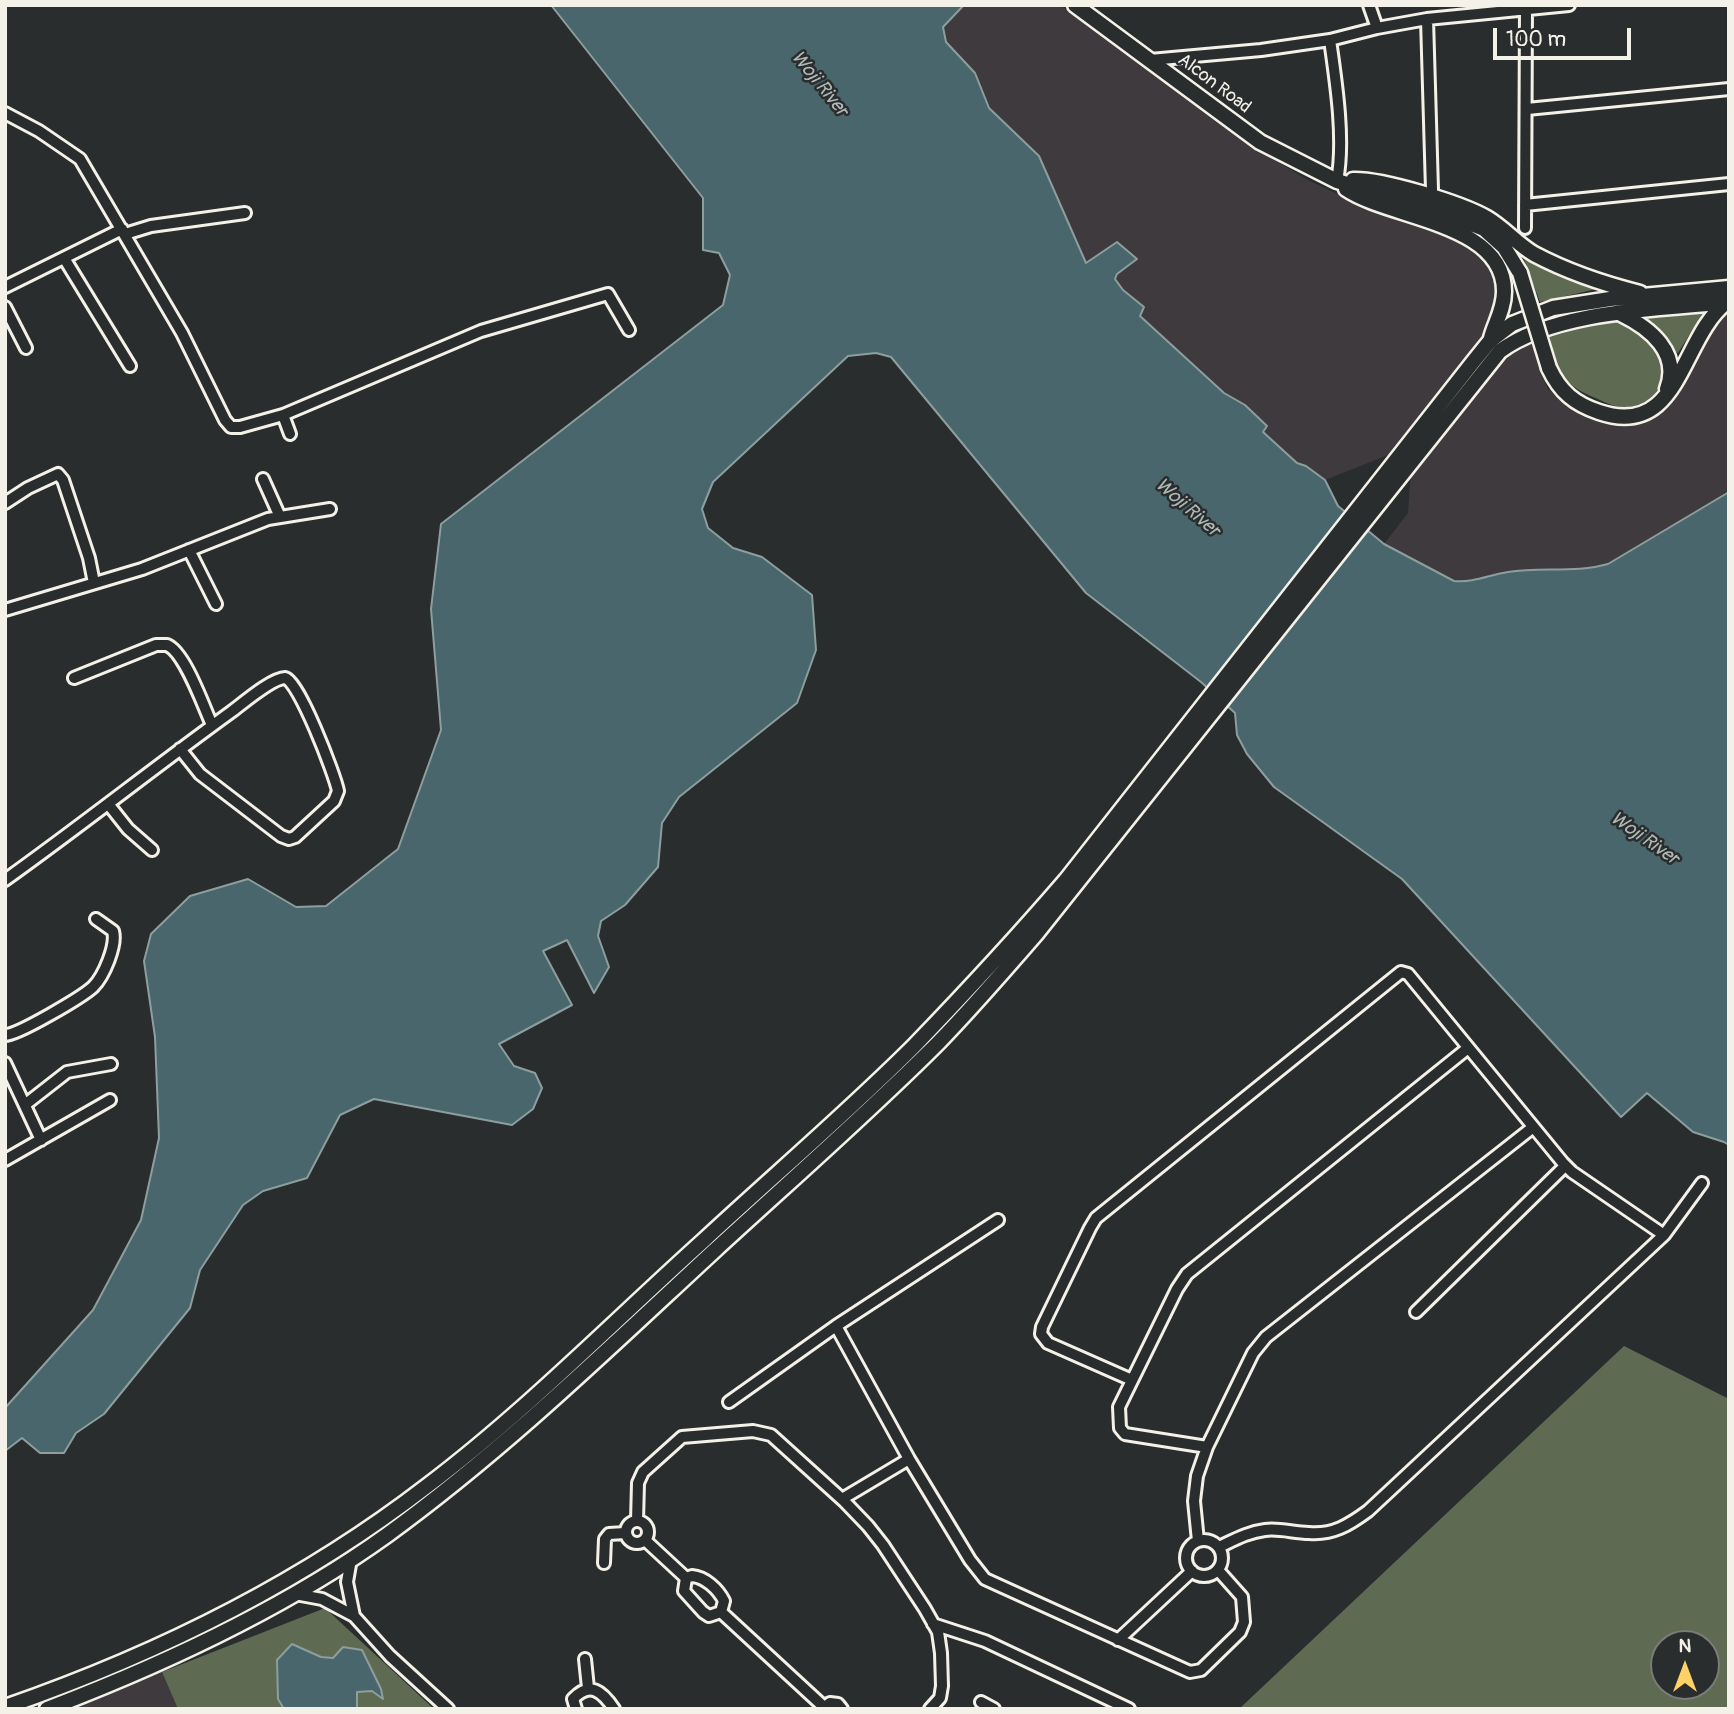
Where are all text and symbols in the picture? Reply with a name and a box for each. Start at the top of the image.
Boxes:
scale bar [1496,14,1634,58]
text: 100 m [1506,26,1566,53]
water label: Woji River [786,47,852,121]
street label: Alcon Road [1173,50,1255,118]
water label: Woji River [1150,474,1224,542]
water label: Woji River [1606,807,1682,871]
north arrow [1650,1630,1720,1700]
text: N [1679,1634,1691,1658]

